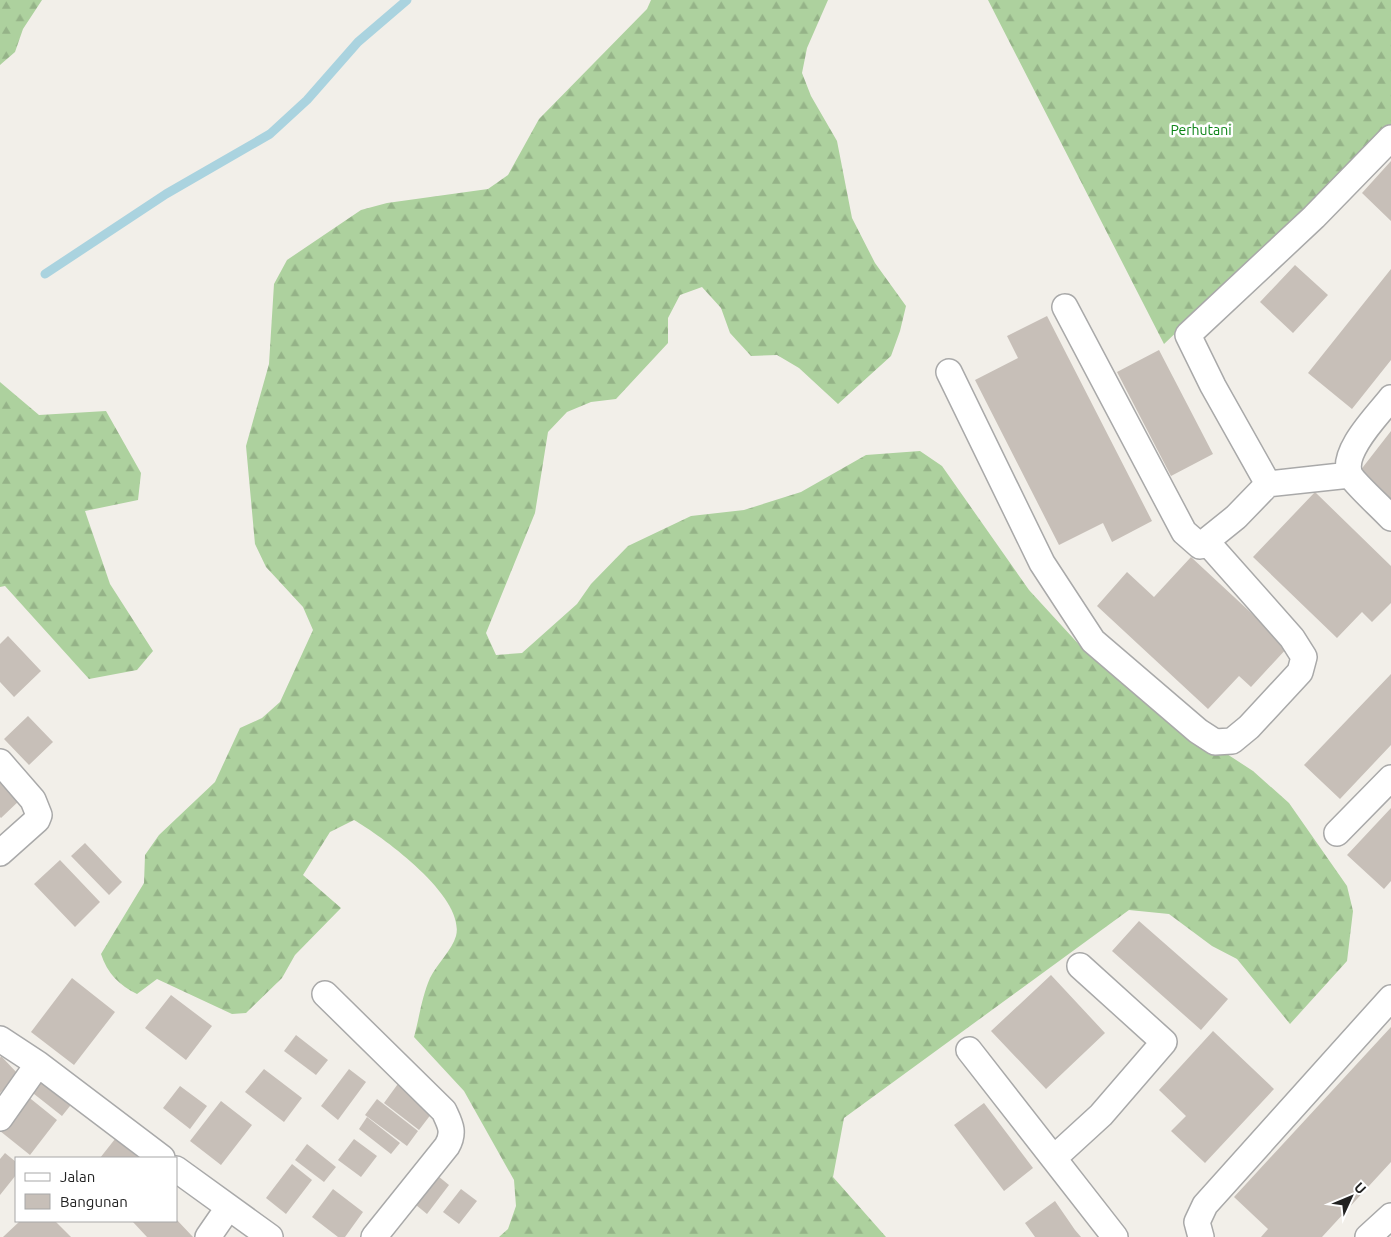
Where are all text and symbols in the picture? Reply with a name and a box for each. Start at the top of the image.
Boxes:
park label: Perhutani [1170,122,1232,138]
legend [15,1157,178,1222]
text: Jalan [60,1168,95,1185]
north arrow [1326,1172,1376,1222]
text: U [1351,1179,1370,1197]
text: Bangunan [60,1193,128,1210]

